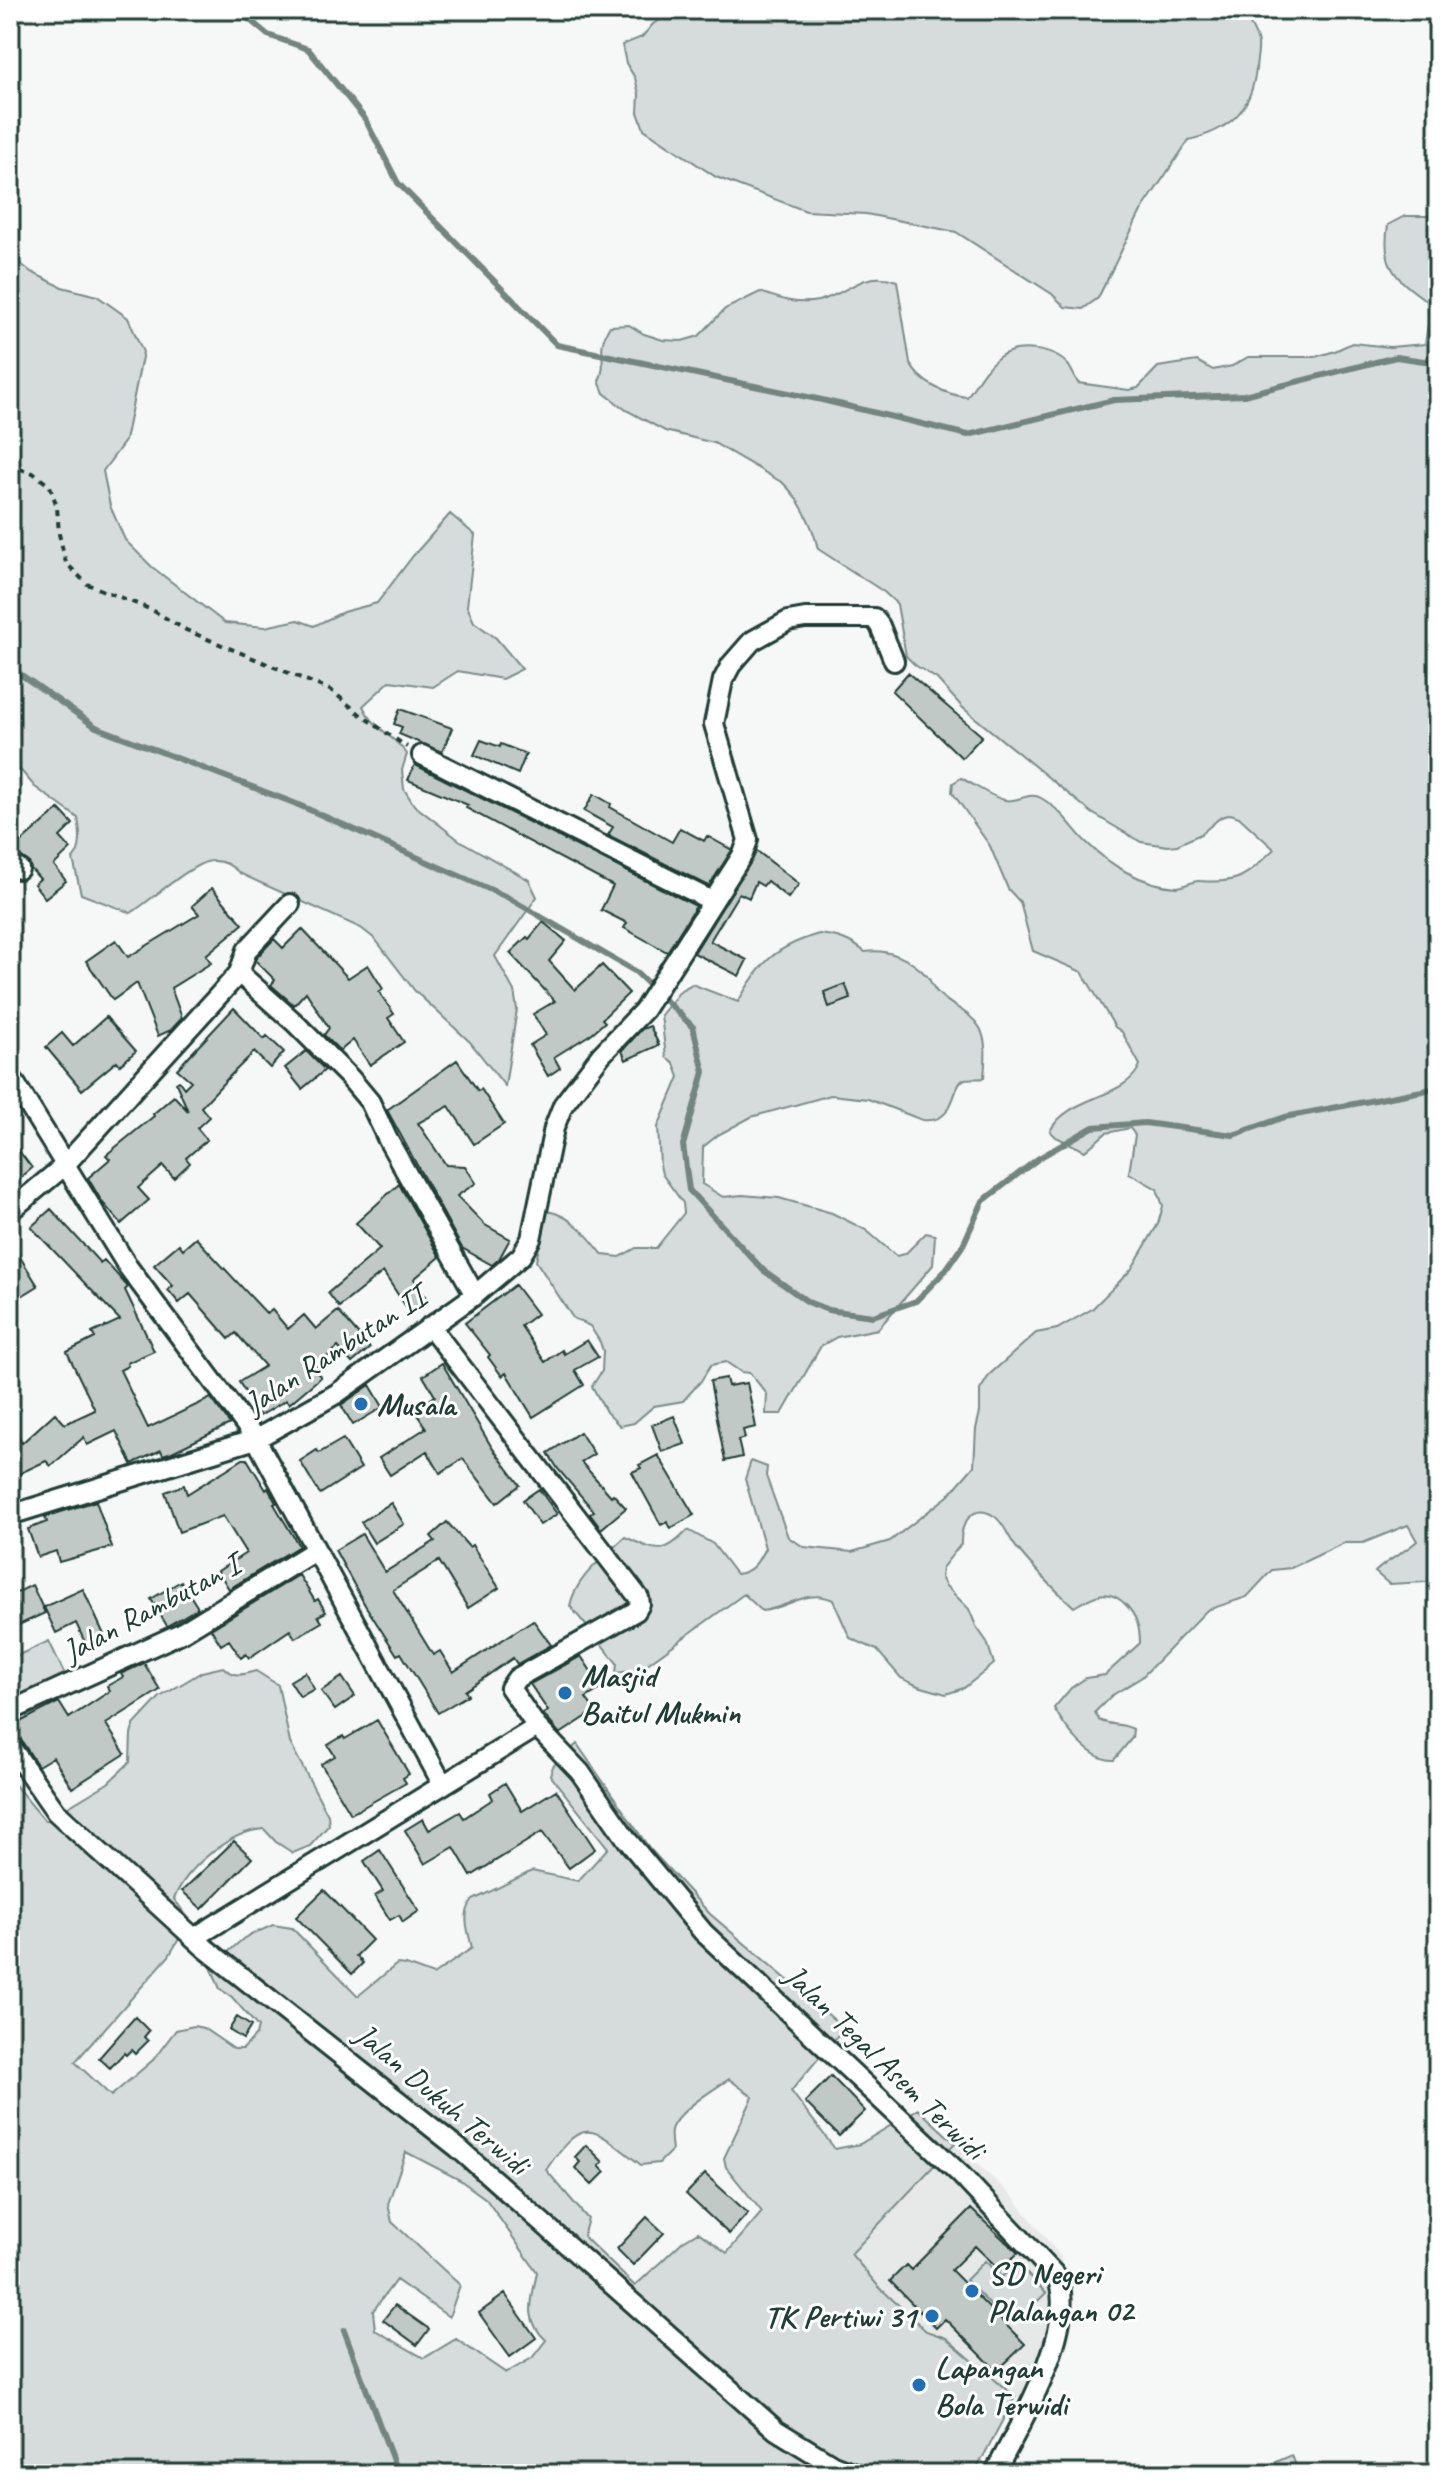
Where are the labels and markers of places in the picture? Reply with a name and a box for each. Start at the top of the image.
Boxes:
place label: Musala [377,1384,458,1425]
marker: Musala [352,1395,370,1413]
place label: Masjid Baitul Mukmin [581,1655,741,1733]
marker: Masjid Baitul Mukmin [556,1684,574,1702]
place label: SD Negeri Plalangan 02 [988,2253,1136,2331]
marker: SD Negeri Plalangan 02 [963,2282,981,2300]
place label: TK Pertiwi 31 [764,2296,920,2337]
marker: TK Pertiwi 31 [923,2307,941,2325]
place label: Lapangan Bola Terwidi [935,2347,1071,2425]
marker: Lapangan Bola Terwidi [910,2376,928,2394]

